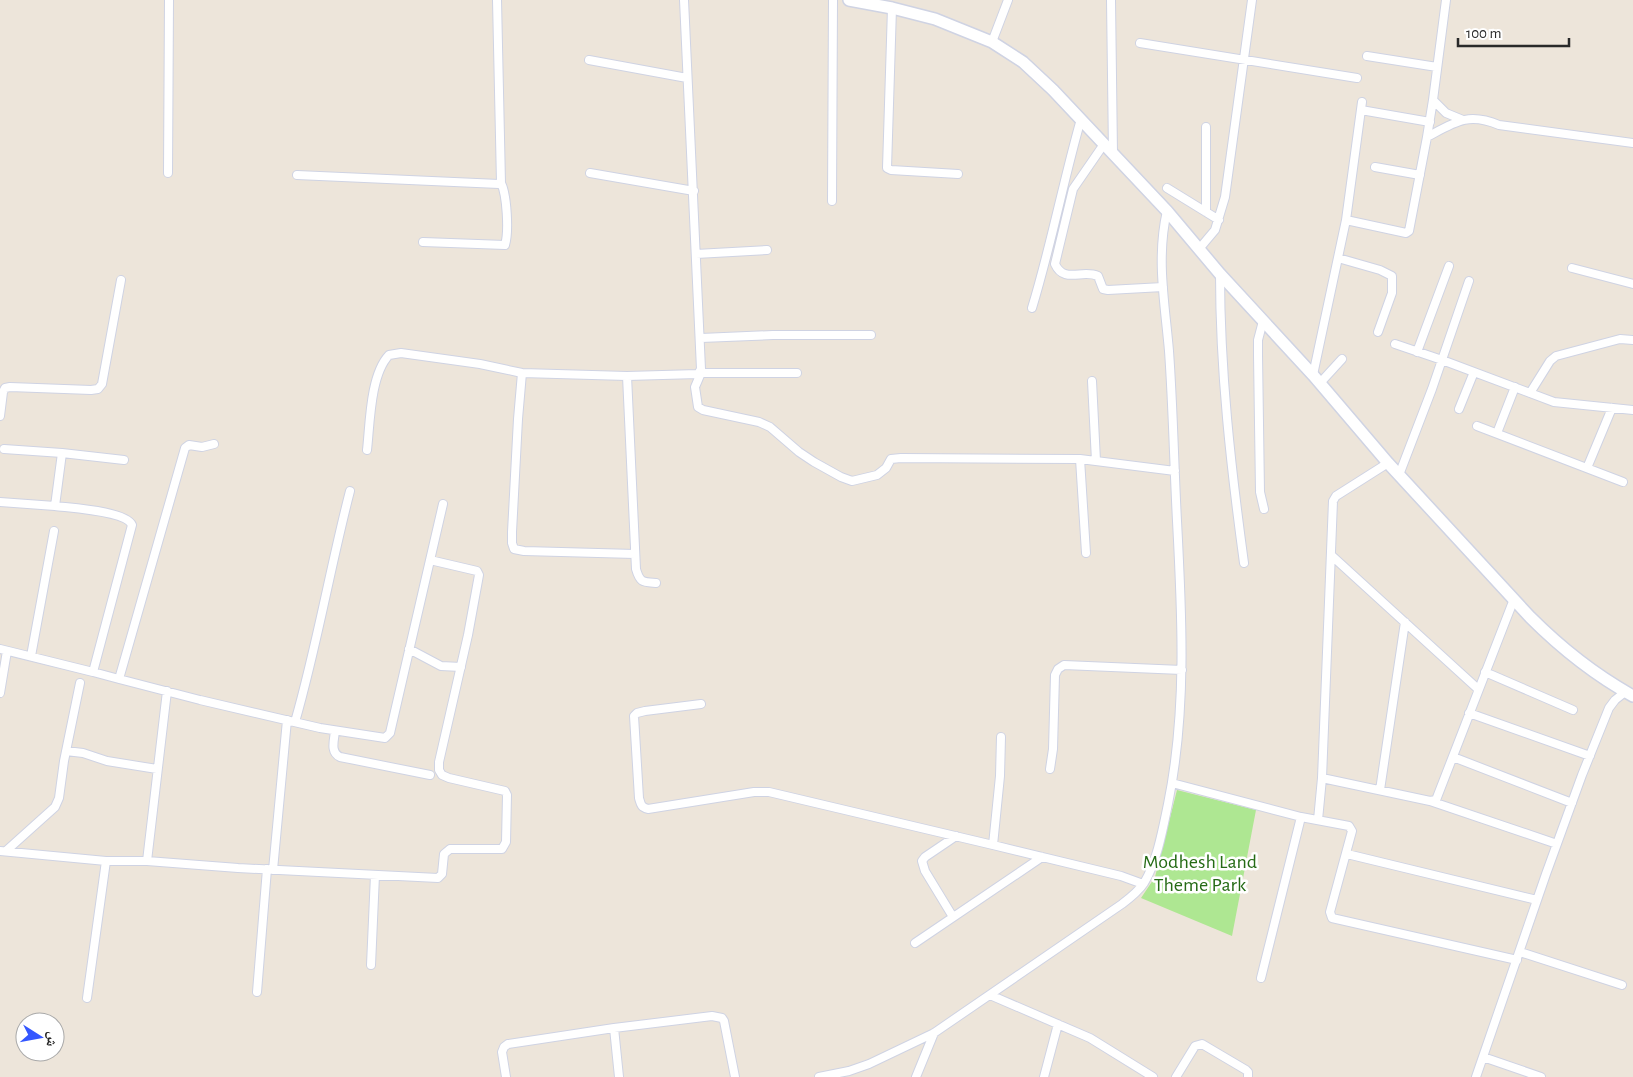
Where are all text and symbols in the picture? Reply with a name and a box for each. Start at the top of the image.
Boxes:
scale bar [1458,15,1569,47]
text: 100 m [1466,26,1501,41]
park label: Modhesh Land Theme Park [1143,852,1257,895]
north arrow [15,1012,65,1062]
text: ش [42,1030,60,1048]

